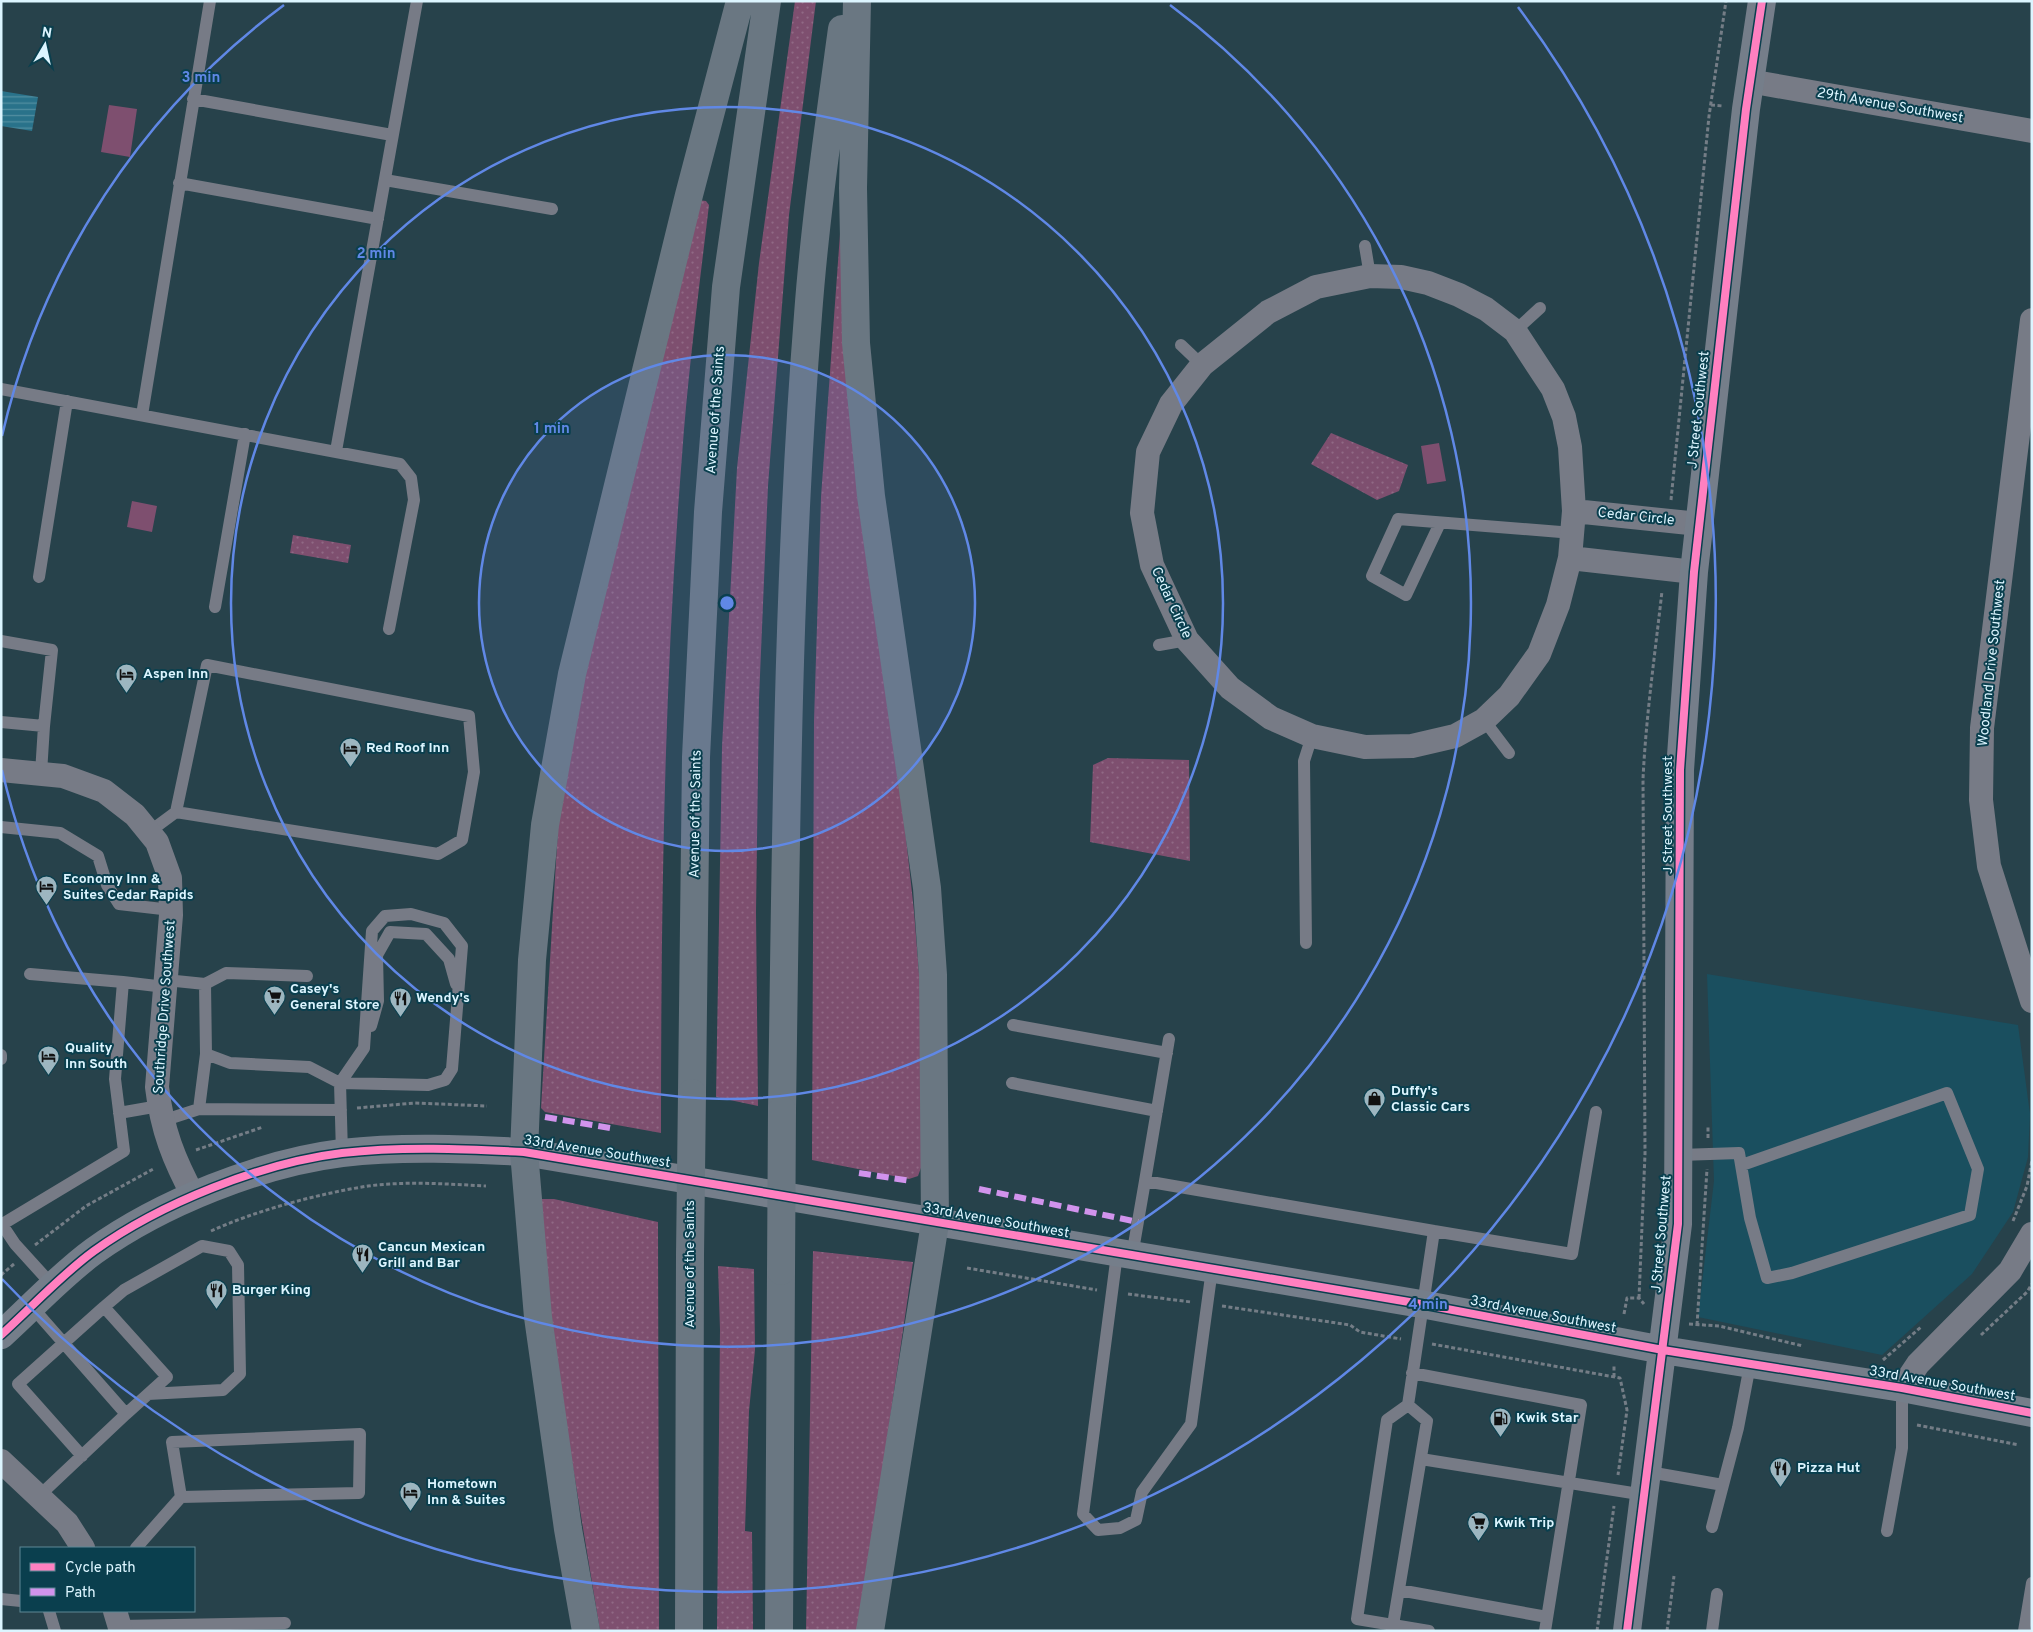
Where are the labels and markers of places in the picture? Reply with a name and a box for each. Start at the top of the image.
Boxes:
centre of rings [718,594,736,612]
hotel icon: Aspen Inn [115,662,139,693]
place label: Aspen Inn [143,666,208,683]
hotel icon: Red Roof Inn [338,736,362,767]
place label: Red Roof Inn [366,740,449,757]
place label: Economy Inn & Suites Cedar Rapids [63,871,194,904]
hotel icon: Economy Inn & Suites Cedar Rapids [35,875,59,906]
place label: Casey's General Store [290,981,380,1014]
supermarket icon: Casey's General Store [262,985,286,1016]
restaurant icon: Wendy's [388,986,412,1017]
place label: Wendy's [416,990,470,1007]
place label: Quality Inn South [65,1040,127,1073]
hotel icon: Quality Inn South [37,1044,61,1075]
place label: Duffy's Classic Cars [1391,1083,1470,1116]
shop icon: Duffy's Classic Cars [1363,1087,1387,1118]
place label: Cancun Mexican Grill and Bar [378,1239,485,1272]
restaurant icon: Cancun Mexican Grill and Bar [350,1243,374,1274]
restaurant icon: Burger King [204,1278,228,1309]
place label: Burger King [232,1282,311,1299]
fuel station icon: Kwik Star [1488,1406,1512,1437]
place label: Kwik Star [1516,1410,1579,1427]
restaurant icon: Pizza Hut [1769,1456,1793,1487]
place label: Pizza Hut [1797,1460,1860,1477]
place label: Hometown Inn & Suites [427,1476,506,1509]
hotel icon: Hometown Inn & Suites [399,1480,423,1511]
supermarket icon: Kwik Trip [1466,1511,1490,1542]
place label: Kwik Trip [1494,1515,1554,1532]

